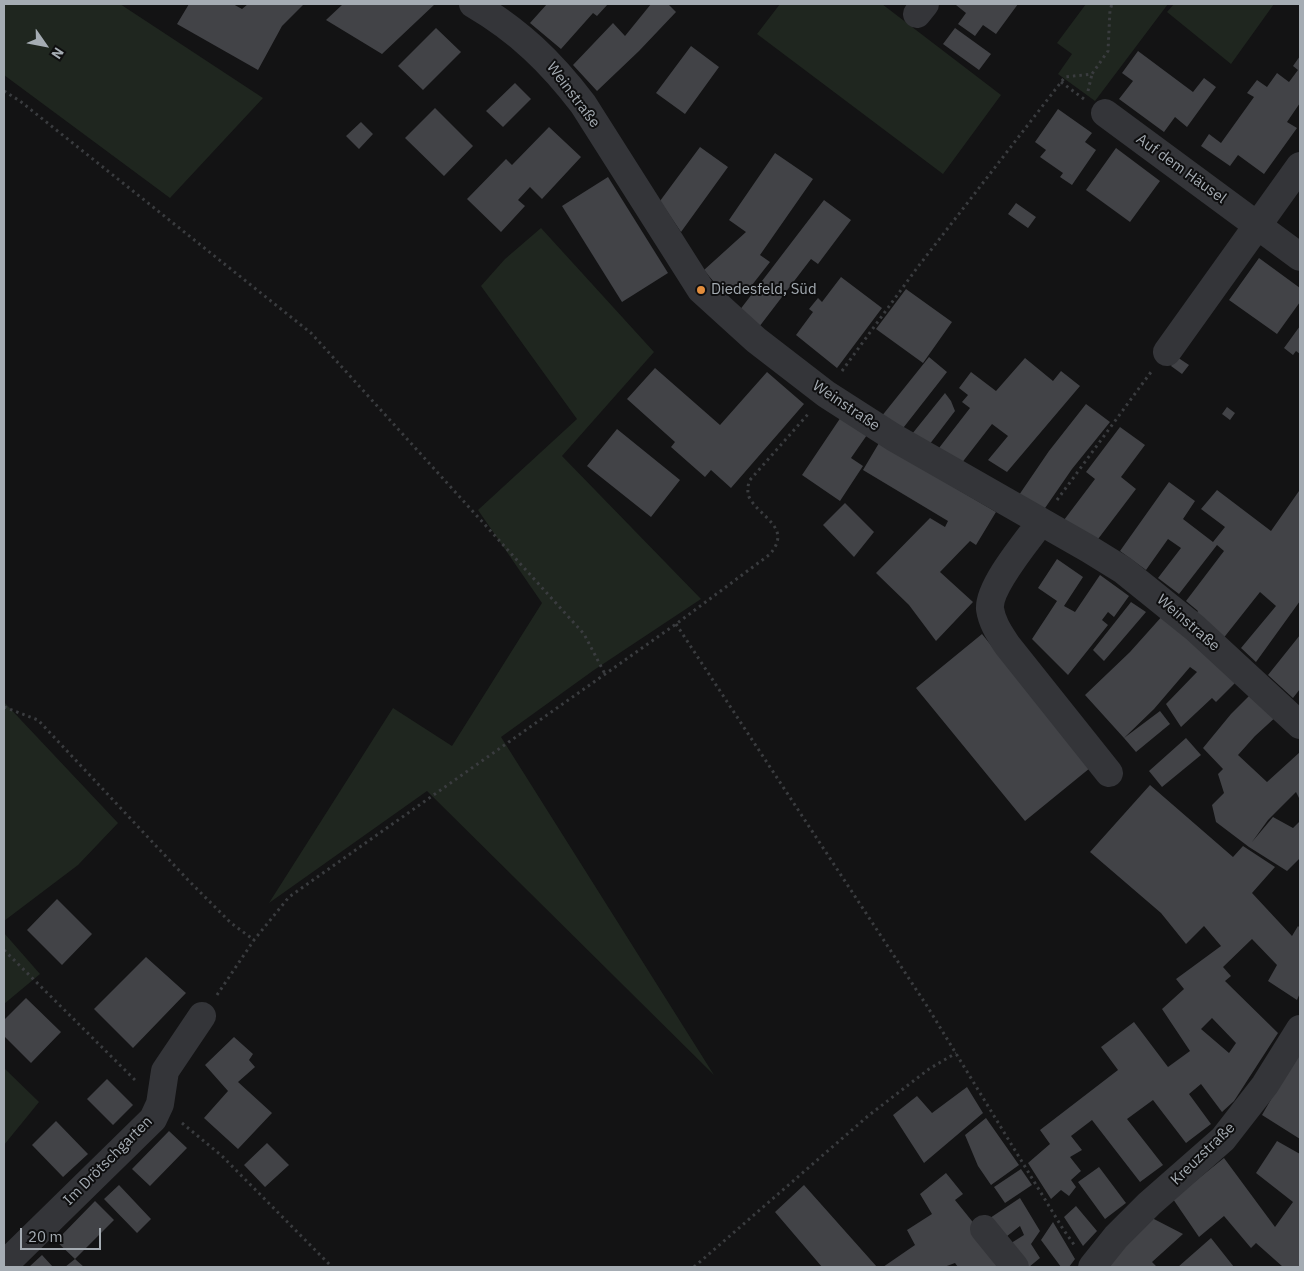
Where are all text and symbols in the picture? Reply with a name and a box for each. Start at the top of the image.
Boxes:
north arrow [20,20,70,70]
text: N [47,44,68,62]
street label: Weinstraße [543,59,603,131]
street label: Auf dem Häusel [1132,130,1230,208]
place label: Diedesfeld, Süd [711,281,817,299]
marker: Diedesfeld, Süd [695,284,707,296]
street label: Weinstraße [809,377,883,435]
street label: Weinstraße [1153,591,1223,655]
street label: Im Drötschgarten [60,1113,156,1209]
street label: Kreuzstraße [1167,1119,1239,1189]
scale bar [22,1218,104,1250]
text: 20 m [28,1227,63,1246]

